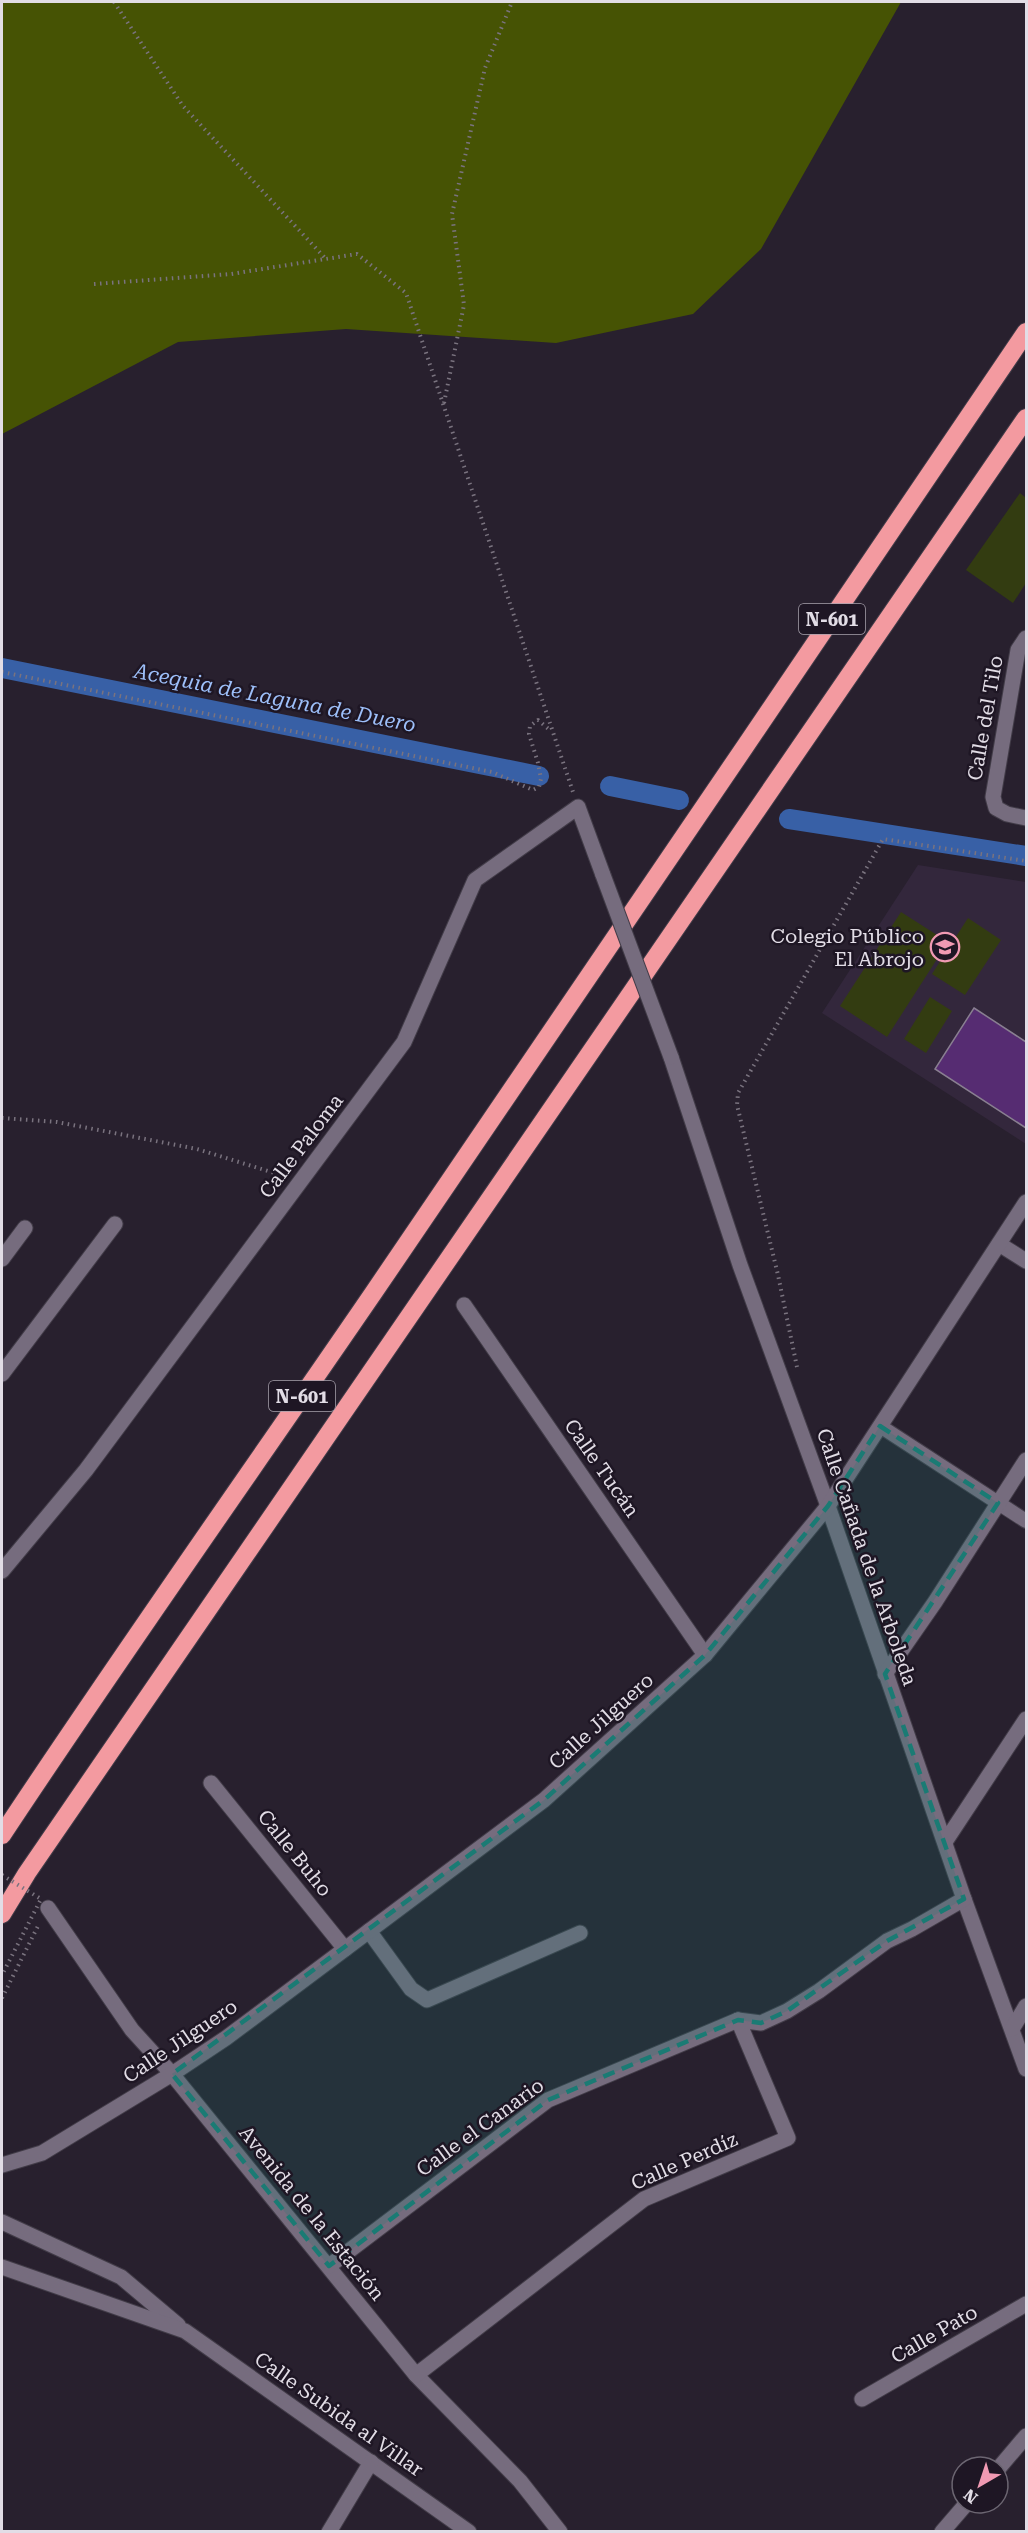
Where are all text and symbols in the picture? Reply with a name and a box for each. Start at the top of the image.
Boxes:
road number: N-601 [799,604,865,634]
street label: Calle del Tilo [962,654,1008,782]
water label: Acequia de Laguna de Duero [130,659,418,737]
place label: Colegio Público El Abrojo [771,924,924,971]
school or university icon: Colegio Público El Abrojo [929,931,961,963]
street label: Calle Paloma [254,1089,348,1203]
road number: N-601 [269,1381,335,1411]
street label: Calle Tucán [559,1414,645,1522]
street label: Calle Cañada de la Arboleda [812,1425,922,1689]
street label: Calle Jilguero [544,1668,658,1774]
street label: Calle Buho [253,1805,337,1901]
street label: Calle Jilguero [118,1994,242,2088]
street label: Calle el Canario [412,2073,548,2181]
street label: Avenida de la Estación [234,2121,390,2305]
street label: Calle Perdíz [627,2127,741,2195]
street label: Calle Pato [886,2300,982,2368]
street label: Calle Subida al Villar [250,2347,428,2481]
north arrow [950,2455,1010,2515]
text: N [960,2485,982,2508]

